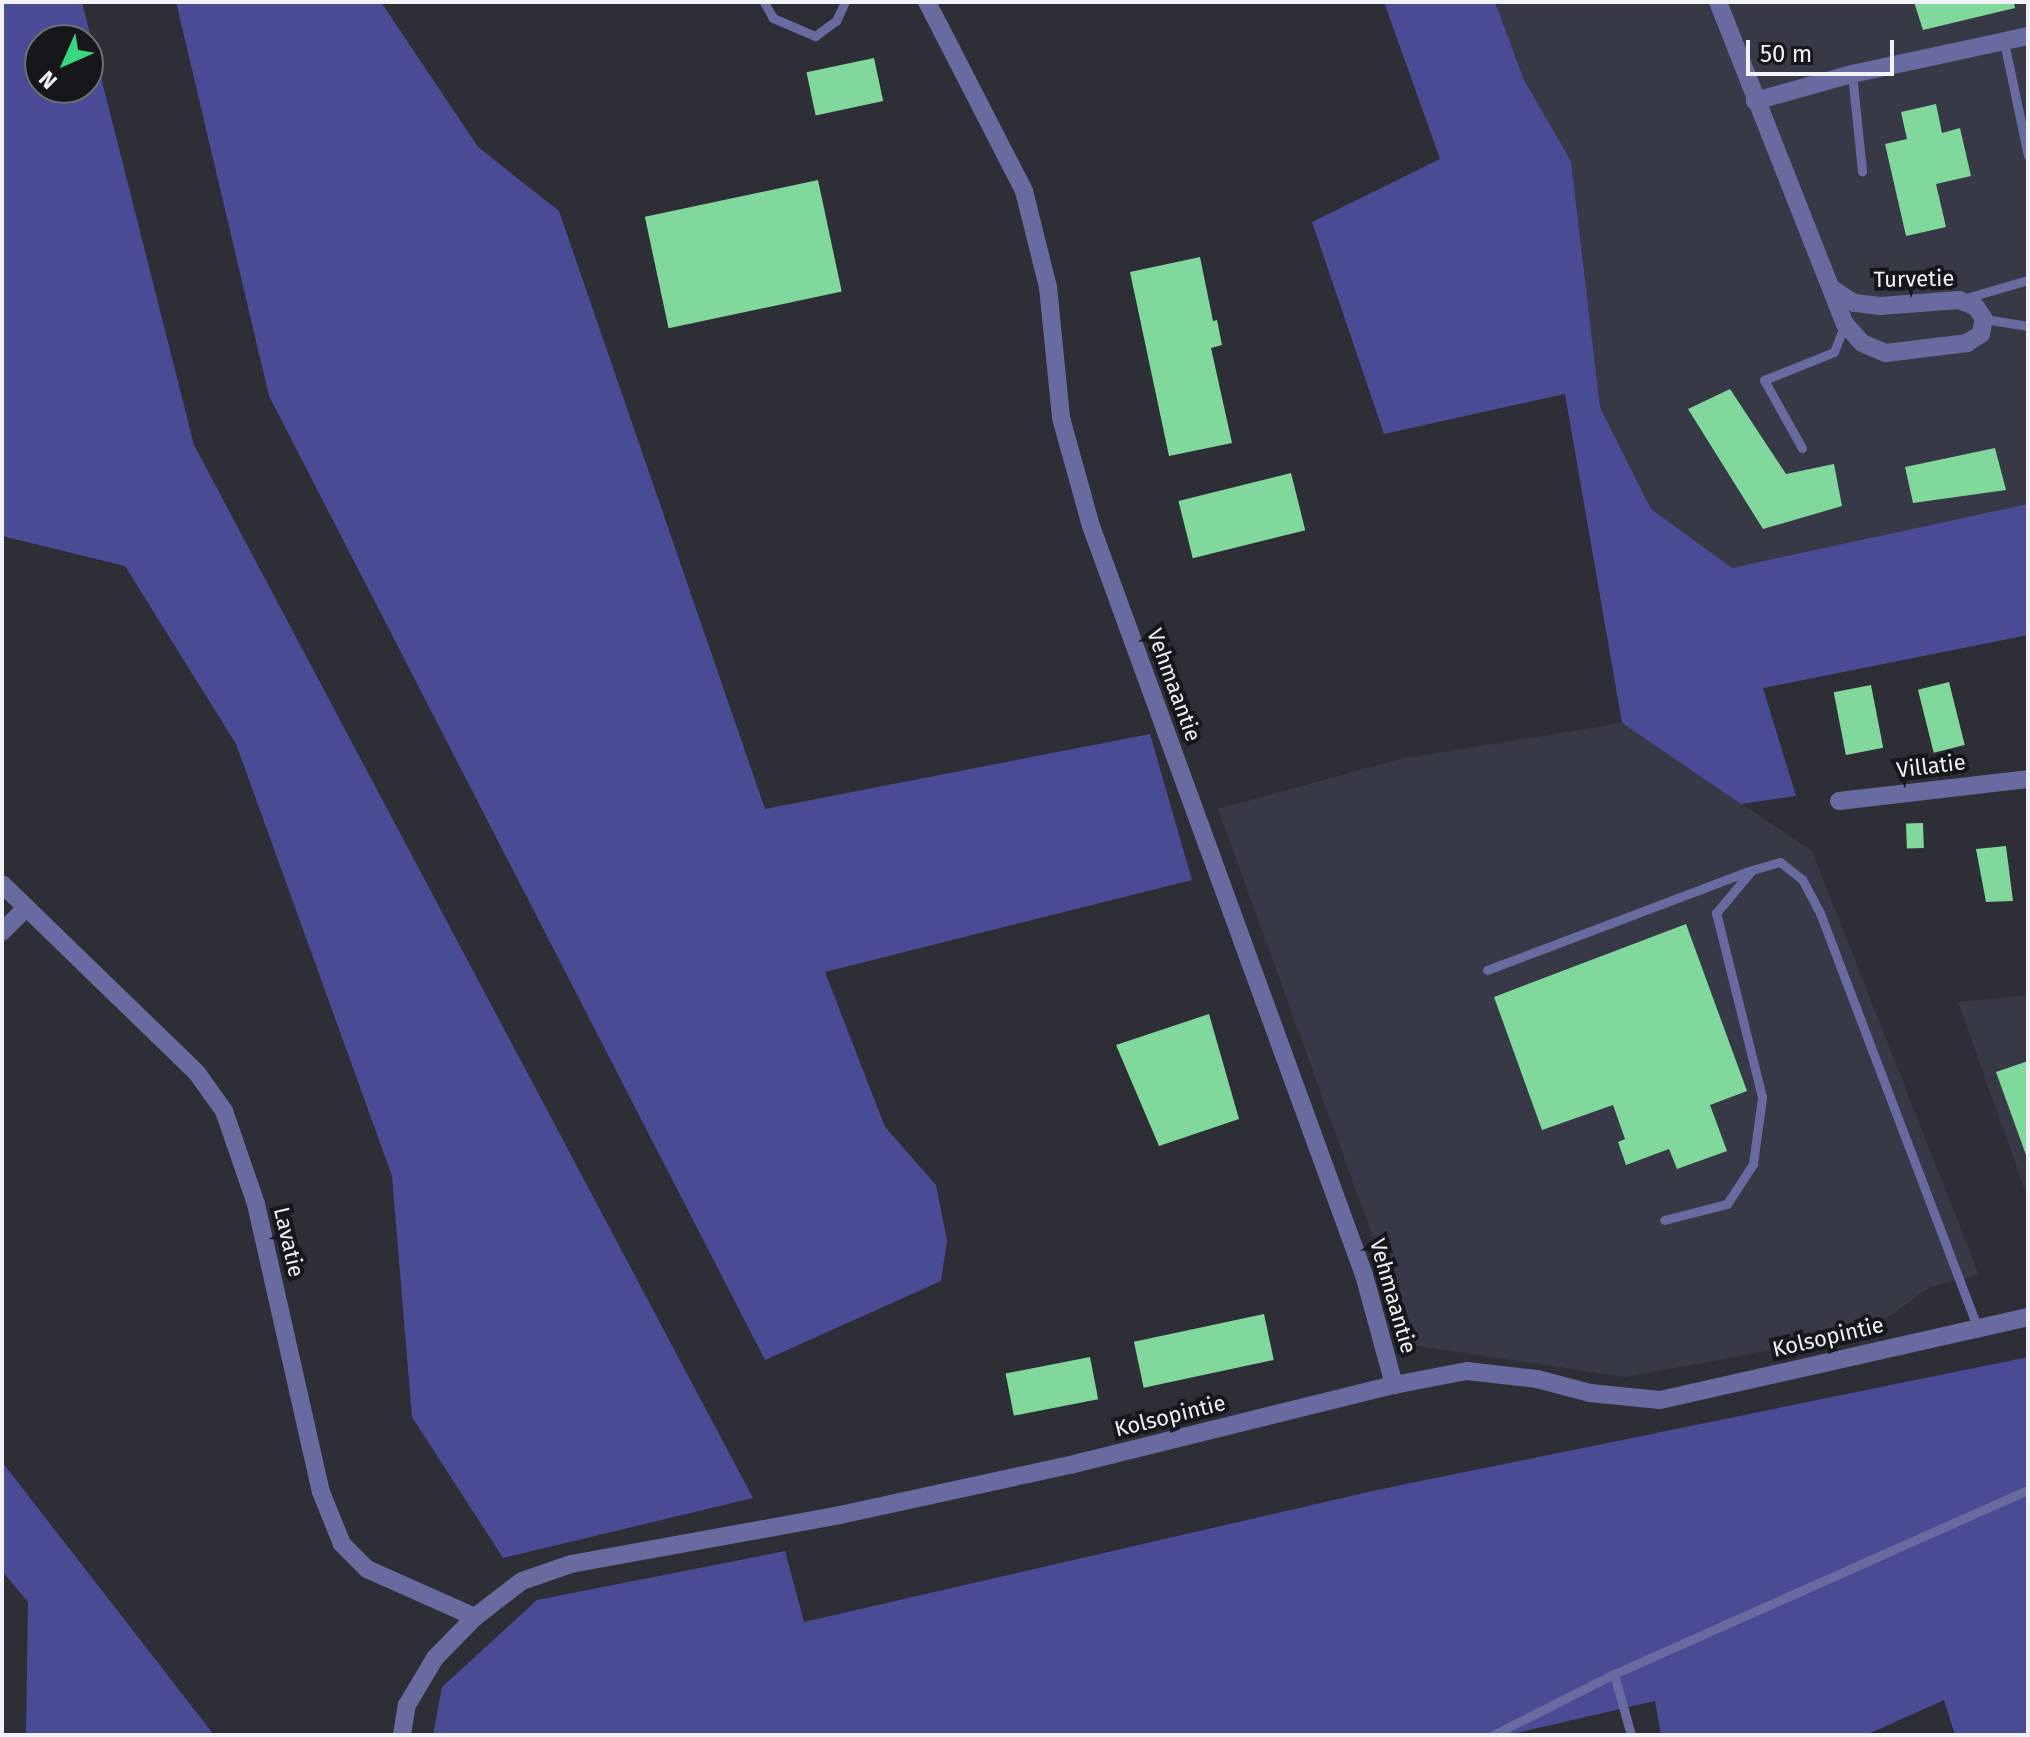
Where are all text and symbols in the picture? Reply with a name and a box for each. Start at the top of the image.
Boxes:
north arrow [24,24,104,104]
scale bar [1750,24,1898,74]
text: 50 m [1760,40,1812,68]
text: N [33,65,63,95]
street label: Turvetie [1873,265,1955,293]
street label: Vehmaantie [1141,625,1207,745]
street label: Villatie [1895,749,1967,783]
street label: Lavatie [268,1204,310,1280]
street label: Vehmaantie [1364,1236,1422,1356]
street label: Kolsopintie [1770,1311,1886,1363]
street label: Kolsopintie [1112,1389,1228,1443]

